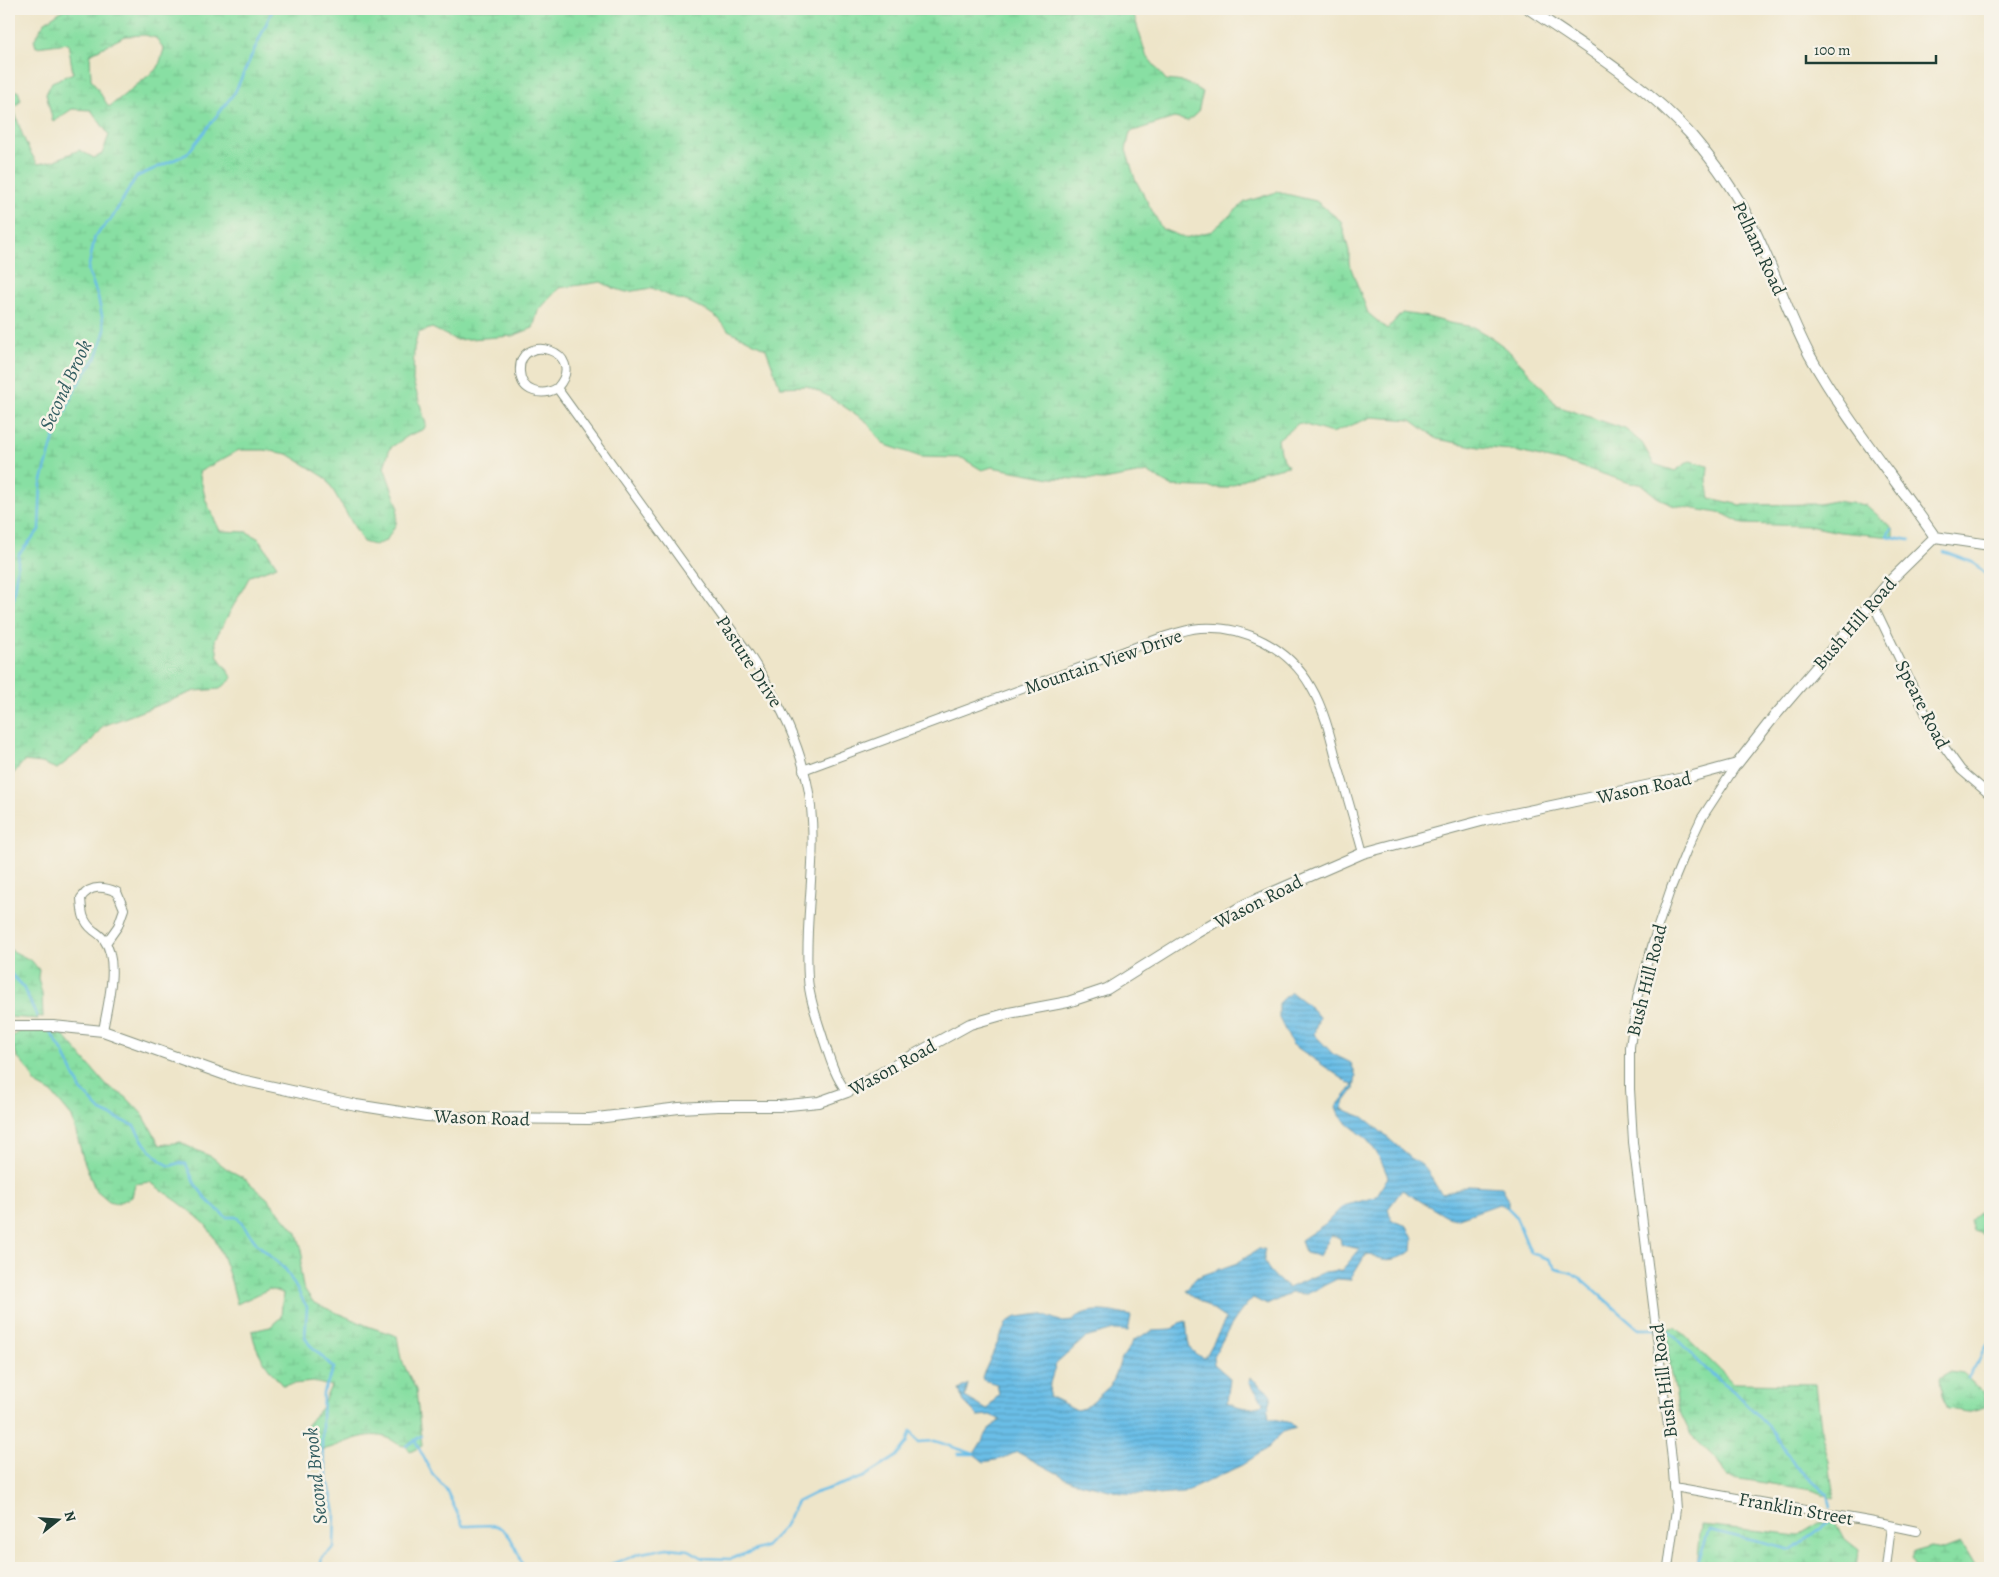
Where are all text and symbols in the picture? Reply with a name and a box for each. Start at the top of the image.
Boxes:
scale bar [1806,32,1936,64]
text: 100 m [1814,40,1851,60]
street label: Pelham Road [1726,197,1793,300]
water label: Second Brook [33,335,98,435]
street label: Bush Hill Road [1807,571,1903,676]
street label: Pasture Drive [710,610,789,713]
street label: Mountain View Drive [1021,623,1186,701]
street label: Speare Road [1889,656,1956,754]
street label: Wason Road [1594,765,1695,811]
street label: Wason Road [1209,868,1308,936]
street label: Bush Hill Road [1620,920,1674,1039]
street label: Wason Road [843,1033,941,1103]
street label: Wason Road [433,1103,531,1133]
street label: Bush Hill Road [1644,1321,1684,1440]
water label: Second Brook [297,1426,334,1526]
street label: Franklin Street [1736,1486,1855,1532]
north arrow [32,1494,82,1544]
text: N [59,1509,81,1524]

